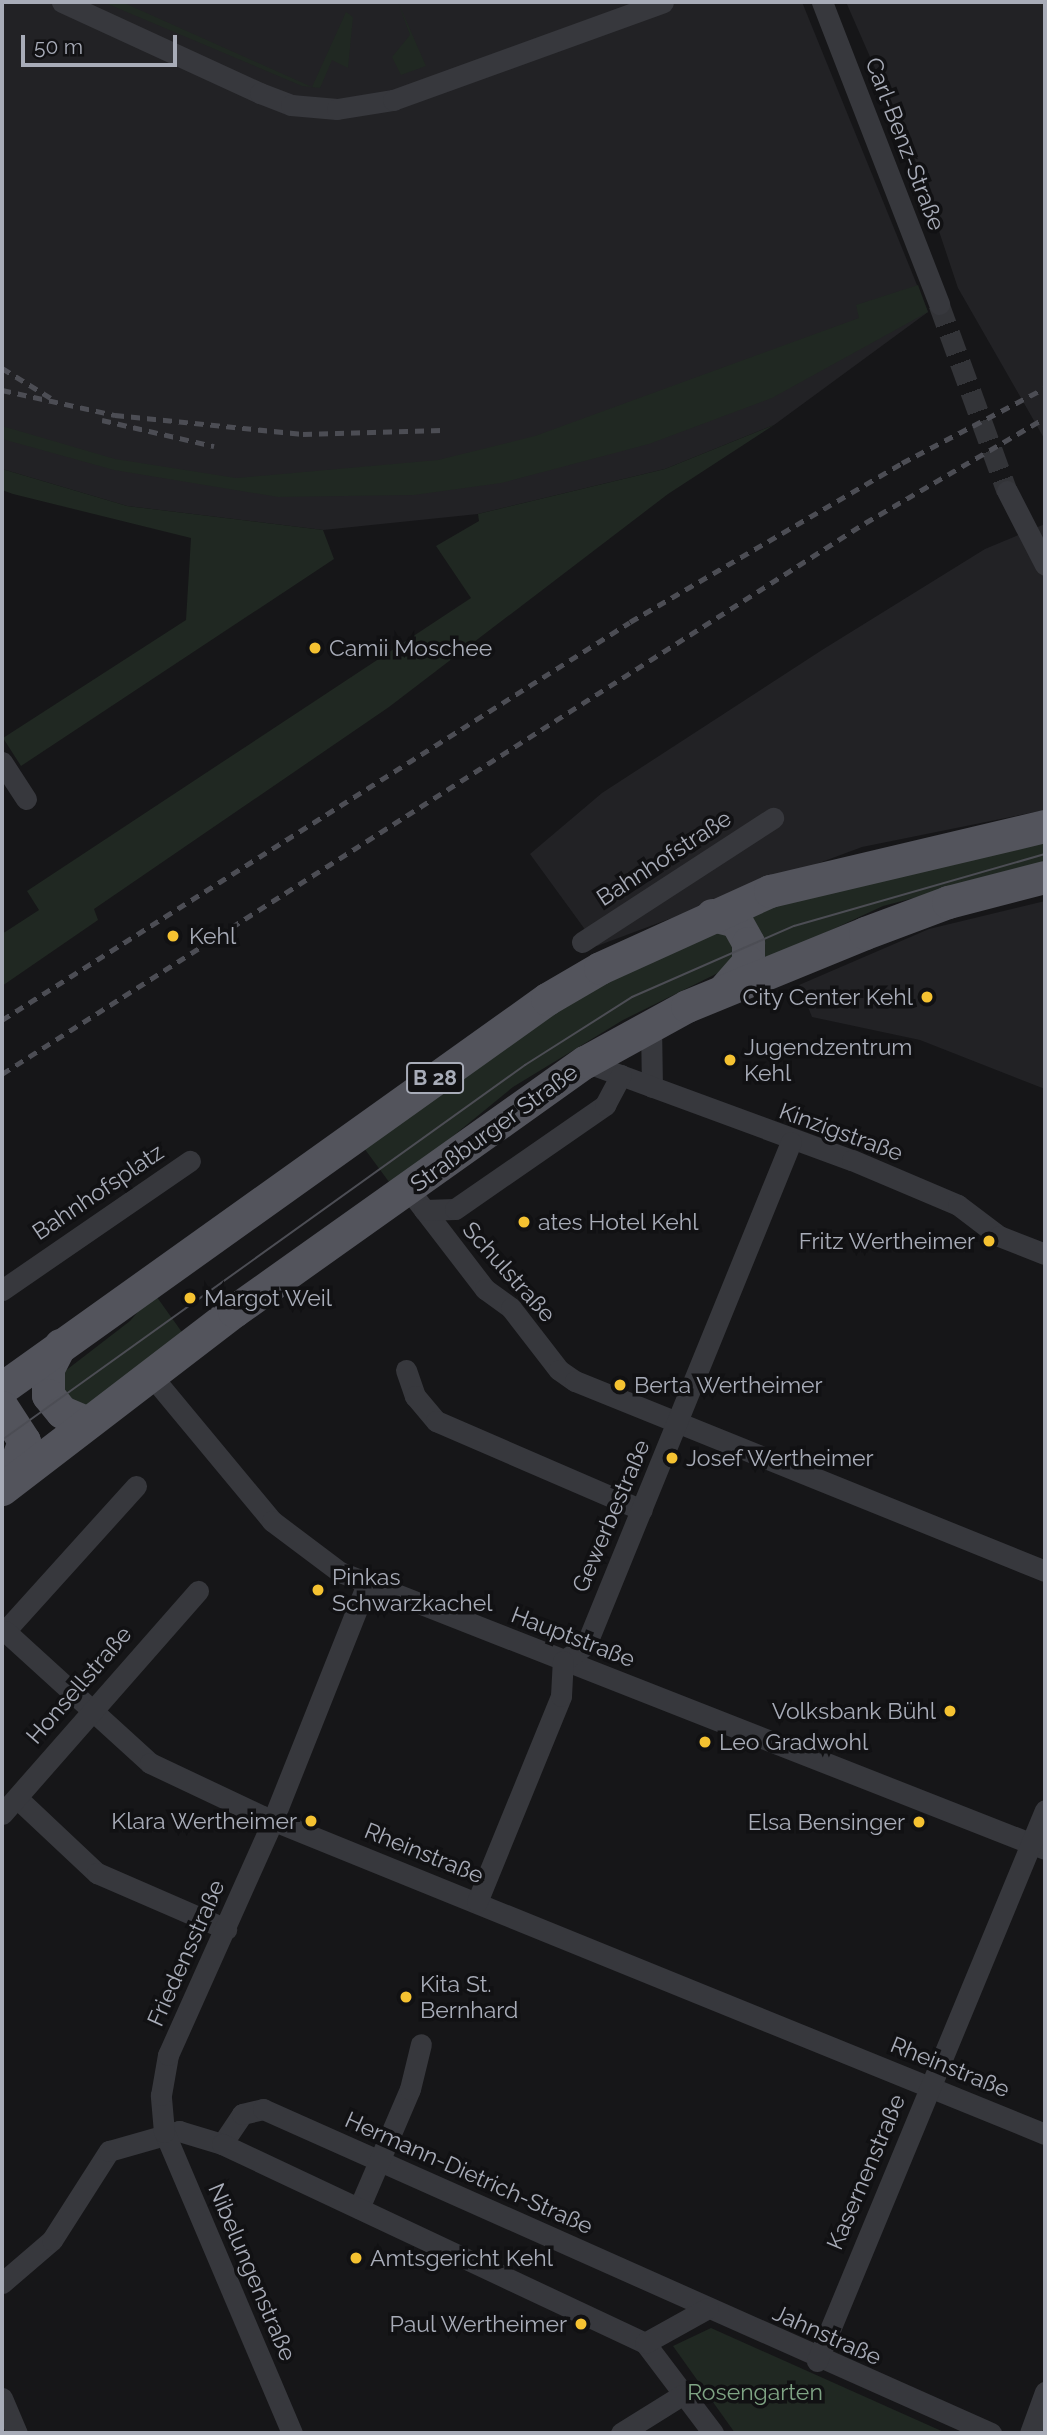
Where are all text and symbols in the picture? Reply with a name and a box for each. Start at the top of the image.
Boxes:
scale bar [24,21,180,65]
text: 50 m [34,34,83,59]
street label: Carl-Benz-Straße [859,54,951,234]
place label: Camii Moschee [329,634,492,662]
marker: Camii Moschee [307,640,323,656]
street label: Bahnhofstraße [592,804,736,912]
place label: Kehl [189,922,236,950]
marker: Kehl [163,926,183,946]
place label: City Center Kehl [741,983,913,1011]
marker: City Center Kehl [919,989,935,1005]
place label: Jugendzentrum Kehl [744,1033,912,1087]
marker: Jugendzentrum Kehl [722,1052,738,1068]
street label: Straßburger Straße [405,1058,583,1198]
road number: B 28 [405,1060,465,1096]
street label: Kinzigstraße [776,1097,906,1167]
street label: Bahnhofsplatz [27,1138,169,1246]
place label: ates Hotel Kehl [538,1208,699,1236]
marker: ates Hotel Kehl [516,1214,532,1230]
street label: Schulstraße [457,1216,561,1328]
place label: Fritz Wertheimer [798,1227,975,1255]
marker: Fritz Wertheimer [981,1233,997,1249]
place label: Margot Weil [204,1284,333,1312]
marker: Margot Weil [182,1290,198,1306]
place label: Berta Wertheimer [634,1371,823,1399]
marker: Berta Wertheimer [612,1377,628,1393]
street label: Gewerbestraße [567,1436,655,1596]
place label: Josef Wertheimer [686,1444,875,1472]
marker: Josef Wertheimer [664,1450,680,1466]
place label: Pinkas Schwarzkachel [332,1563,493,1617]
marker: Pinkas Schwarzkachel [310,1582,326,1598]
street label: Hauptstraße [507,1601,639,1673]
street label: Honsellstraße [21,1621,137,1749]
place label: Volksbank Bühl [772,1697,936,1725]
marker: Volksbank Bühl [942,1703,958,1719]
place label: Leo Gradwohl [719,1728,868,1756]
marker: Leo Gradwohl [697,1734,713,1750]
place label: Klara Wertheimer [111,1807,297,1835]
place label: Elsa Bensinger [748,1808,905,1836]
marker: Klara Wertheimer [303,1813,319,1829]
marker: Elsa Bensinger [911,1814,927,1830]
street label: Rheinstraße [361,1817,487,1889]
street label: Friedensstraße [141,1876,231,2030]
place label: Kita St. Bernhard [420,1970,518,2024]
marker: Kita St. Bernhard [398,1989,414,2005]
street label: Rheinstraße [887,2031,1013,2103]
street label: Kasernenstraße [821,2090,911,2254]
street label: Hermann-Dietrich-Straße [341,2106,597,2240]
street label: Nibelungenstraße [202,2179,302,2365]
place label: Amtsgericht Kehl [370,2244,553,2272]
marker: Amtsgericht Kehl [348,2250,364,2266]
street label: Jahnstraße [769,2299,885,2371]
place label: Paul Wertheimer [388,2310,567,2338]
marker: Paul Wertheimer [573,2316,589,2332]
park label: Rosengarten [687,2378,823,2406]

